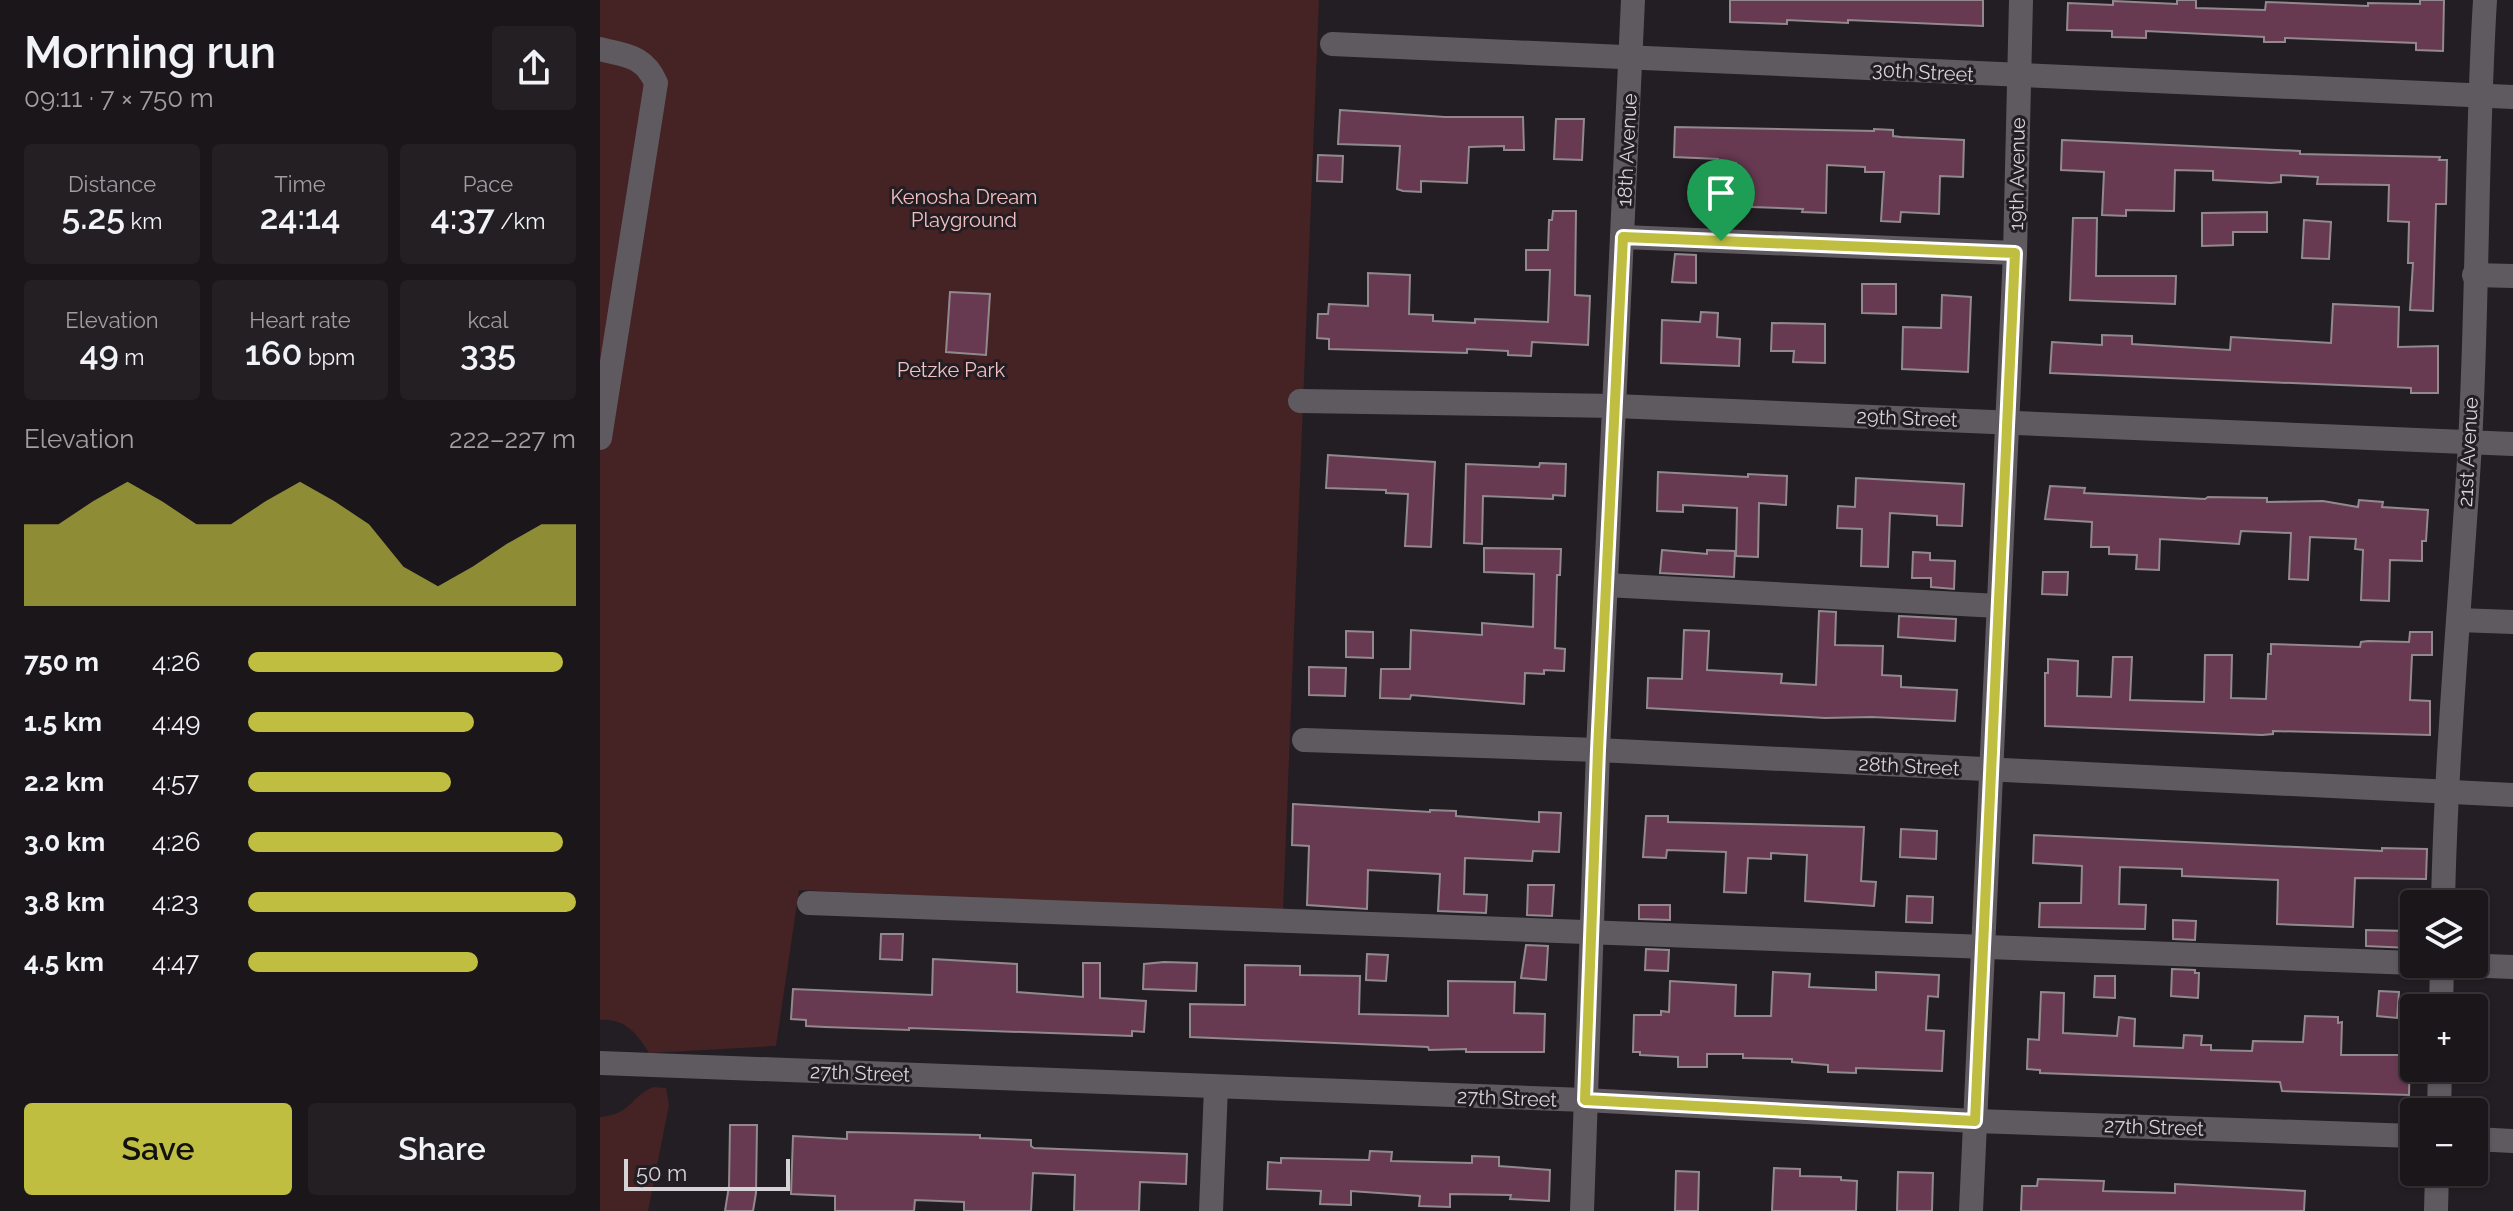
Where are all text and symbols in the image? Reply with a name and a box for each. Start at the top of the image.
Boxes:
button: share [492,26,576,110]
text: Morning run [24,27,276,78]
street label: 30th Street [1872,57,1975,87]
text: 09:11 · 7 × 750 m [24,83,214,113]
street label: 18th Avenue [1612,92,1642,207]
street label: 19th Avenue [2004,117,2030,231]
pin [1687,159,1755,241]
text: Distance [68,171,156,197]
text: Time [274,171,326,197]
text: Pace [463,171,513,197]
icon: arrive [1699,171,1743,215]
park label: Kenosha Dream Playground [891,185,1037,232]
text: 5.25 [62,197,125,237]
text: 24:14 [260,197,340,237]
text: 4:37 [431,197,495,237]
text: km [125,208,162,234]
text: /km [495,208,545,234]
text: Elevation [65,307,159,333]
text: Heart rate [249,307,351,333]
text: kcal [467,307,509,333]
text: 49 [79,333,119,373]
text: 160 [245,333,302,373]
text: 335 [460,333,516,373]
text: m [119,344,145,370]
text: bpm [302,344,355,370]
park label: Petzke Park [897,358,1005,382]
street label: 21st Avenue [2453,396,2483,508]
street label: 29th Street [1856,404,1958,432]
text: Elevation [24,424,134,454]
text: 222–227 m [449,424,576,454]
text: 750 m [24,647,99,677]
text: 4:26 [152,647,200,677]
text: 1.5 km [24,707,102,737]
text: 4:49 [152,707,201,737]
street label: 28th Street [1858,751,1960,781]
text: 2.2 km [24,767,104,797]
text: 4:57 [152,767,199,797]
text: 3.0 km [24,827,105,857]
text: 4:26 [152,827,200,857]
text: 3.8 km [24,887,105,917]
text: 4:23 [152,887,199,917]
map controls [2400,890,2488,1186]
button: layers [2400,890,2488,978]
text: 4.5 km [24,947,104,977]
text: 4:47 [152,947,199,977]
button: + [2400,994,2488,1082]
street label: 27th Street [810,1059,911,1087]
street label: 27th Street [1457,1084,1558,1112]
button: − [2400,1098,2488,1186]
button: Save [24,1103,292,1195]
button: Share [308,1103,576,1195]
street label: 27th Street [2104,1113,2205,1141]
scale bar [624,1155,790,1191]
text: 50 m [636,1160,687,1186]

